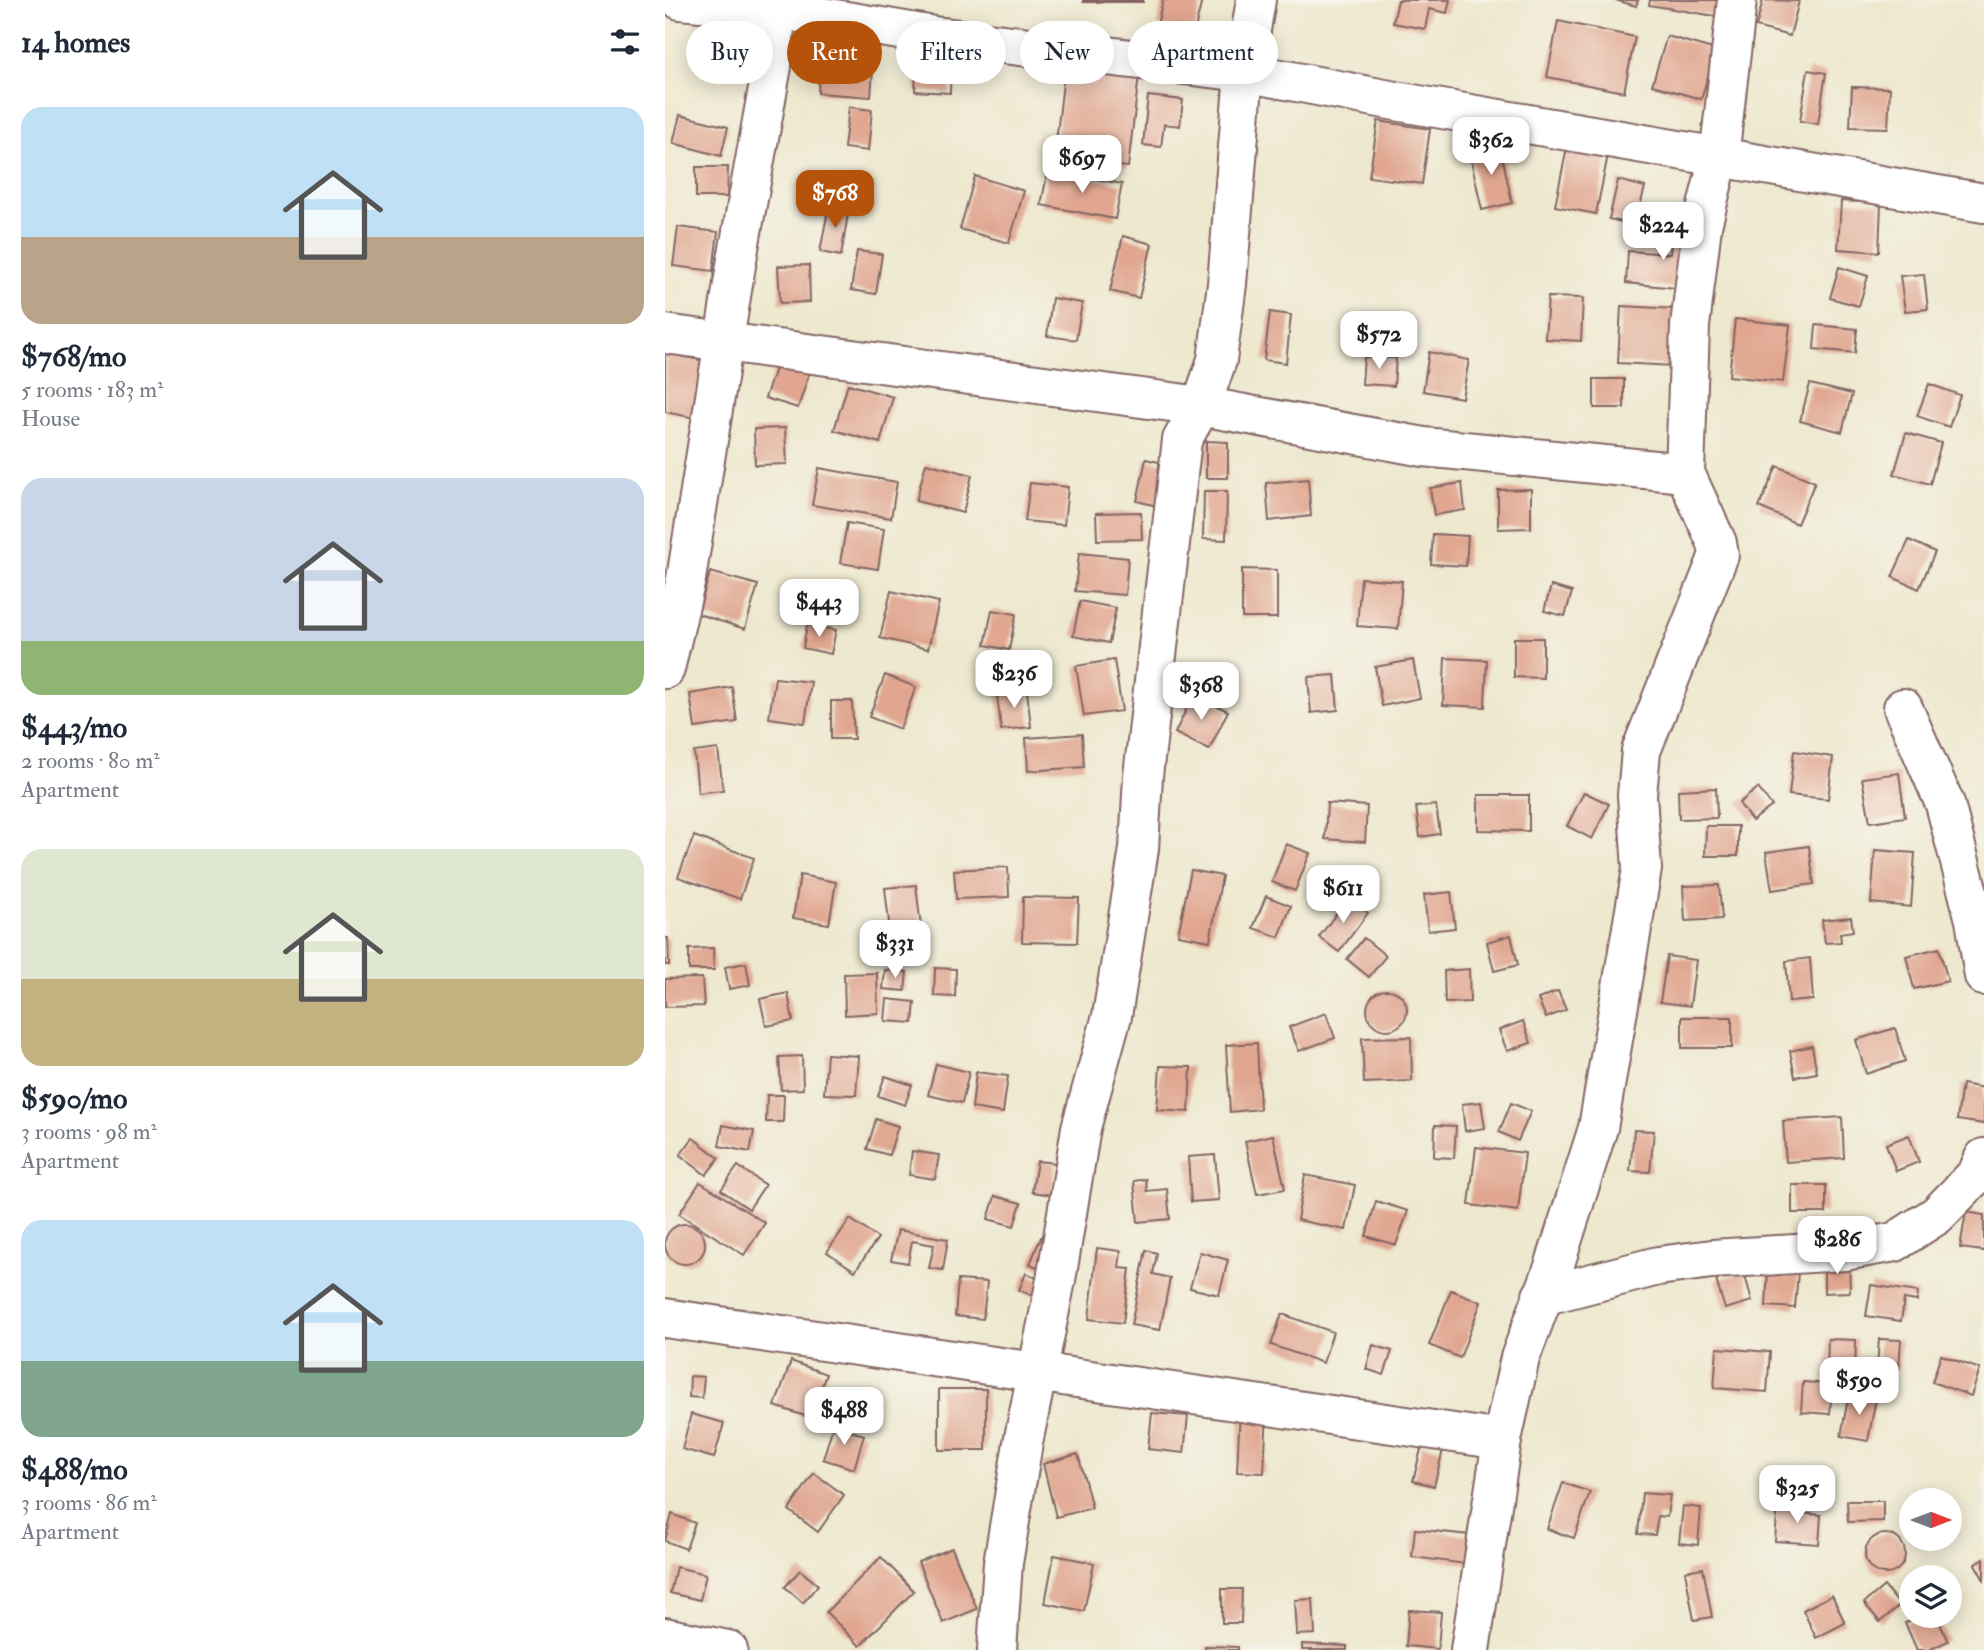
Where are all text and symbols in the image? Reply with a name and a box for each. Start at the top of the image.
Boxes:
chip: Buy [686,21,773,84]
chip: Rent [787,21,882,84]
chip: Filters [896,21,1006,84]
chip: New [1020,21,1114,84]
chip: Apartment [1128,21,1278,84]
icon: filters [606,23,644,61]
text: 14 homes [21,24,130,61]
pin: $362 [1450,118,1532,177]
text: $362 [1468,125,1514,154]
pin: $697 [1041,136,1123,195]
text: $697 [1059,143,1105,172]
icon: home [270,152,396,278]
pin: $768 [794,170,876,230]
text: $768 [812,178,858,207]
pin: $224 [1622,202,1704,262]
text: $224 [1639,210,1687,239]
pin: $572 [1338,312,1420,371]
text: $572 [1356,319,1402,348]
text: $768/mo [21,338,126,375]
text: 5 rooms · 183 m² [21,375,164,404]
text: House [21,404,80,433]
icon: home [270,523,396,649]
pin: $443 [778,580,860,639]
text: $443 [796,587,842,616]
pin: $236 [973,650,1055,710]
text: $236 [991,658,1037,687]
pin: $368 [1160,662,1242,722]
text: $368 [1179,670,1223,699]
text: $443/mo [21,709,127,746]
text: 2 rooms · 80 m² [21,746,160,775]
text: Apartment [21,775,119,804]
pin: $611 [1302,866,1384,925]
text: $611 [1323,873,1363,902]
icon: home [270,894,396,1020]
pin: $331 [854,920,936,980]
text: $331 [876,928,914,957]
text: $590/mo [21,1080,127,1117]
text: 3 rooms · 98 m² [21,1117,157,1146]
text: Apartment [21,1146,119,1175]
pin: $286 [1796,1216,1878,1276]
text: $286 [1813,1224,1861,1253]
icon: home [270,1265,396,1391]
pin: $590 [1818,1358,1900,1417]
text: $590 [1836,1365,1882,1394]
pin: $488 [803,1388,885,1447]
text: $488 [820,1395,868,1424]
text: $488/mo [21,1451,128,1488]
pin: $325 [1756,1466,1838,1525]
text: $325 [1775,1473,1819,1502]
text: 3 rooms · 86 m² [21,1488,157,1517]
north arrow [1899,1488,1962,1550]
map controls [1899,1488,1962,1628]
text: Apartment [21,1517,119,1546]
button: layers [1899,1565,1962,1628]

